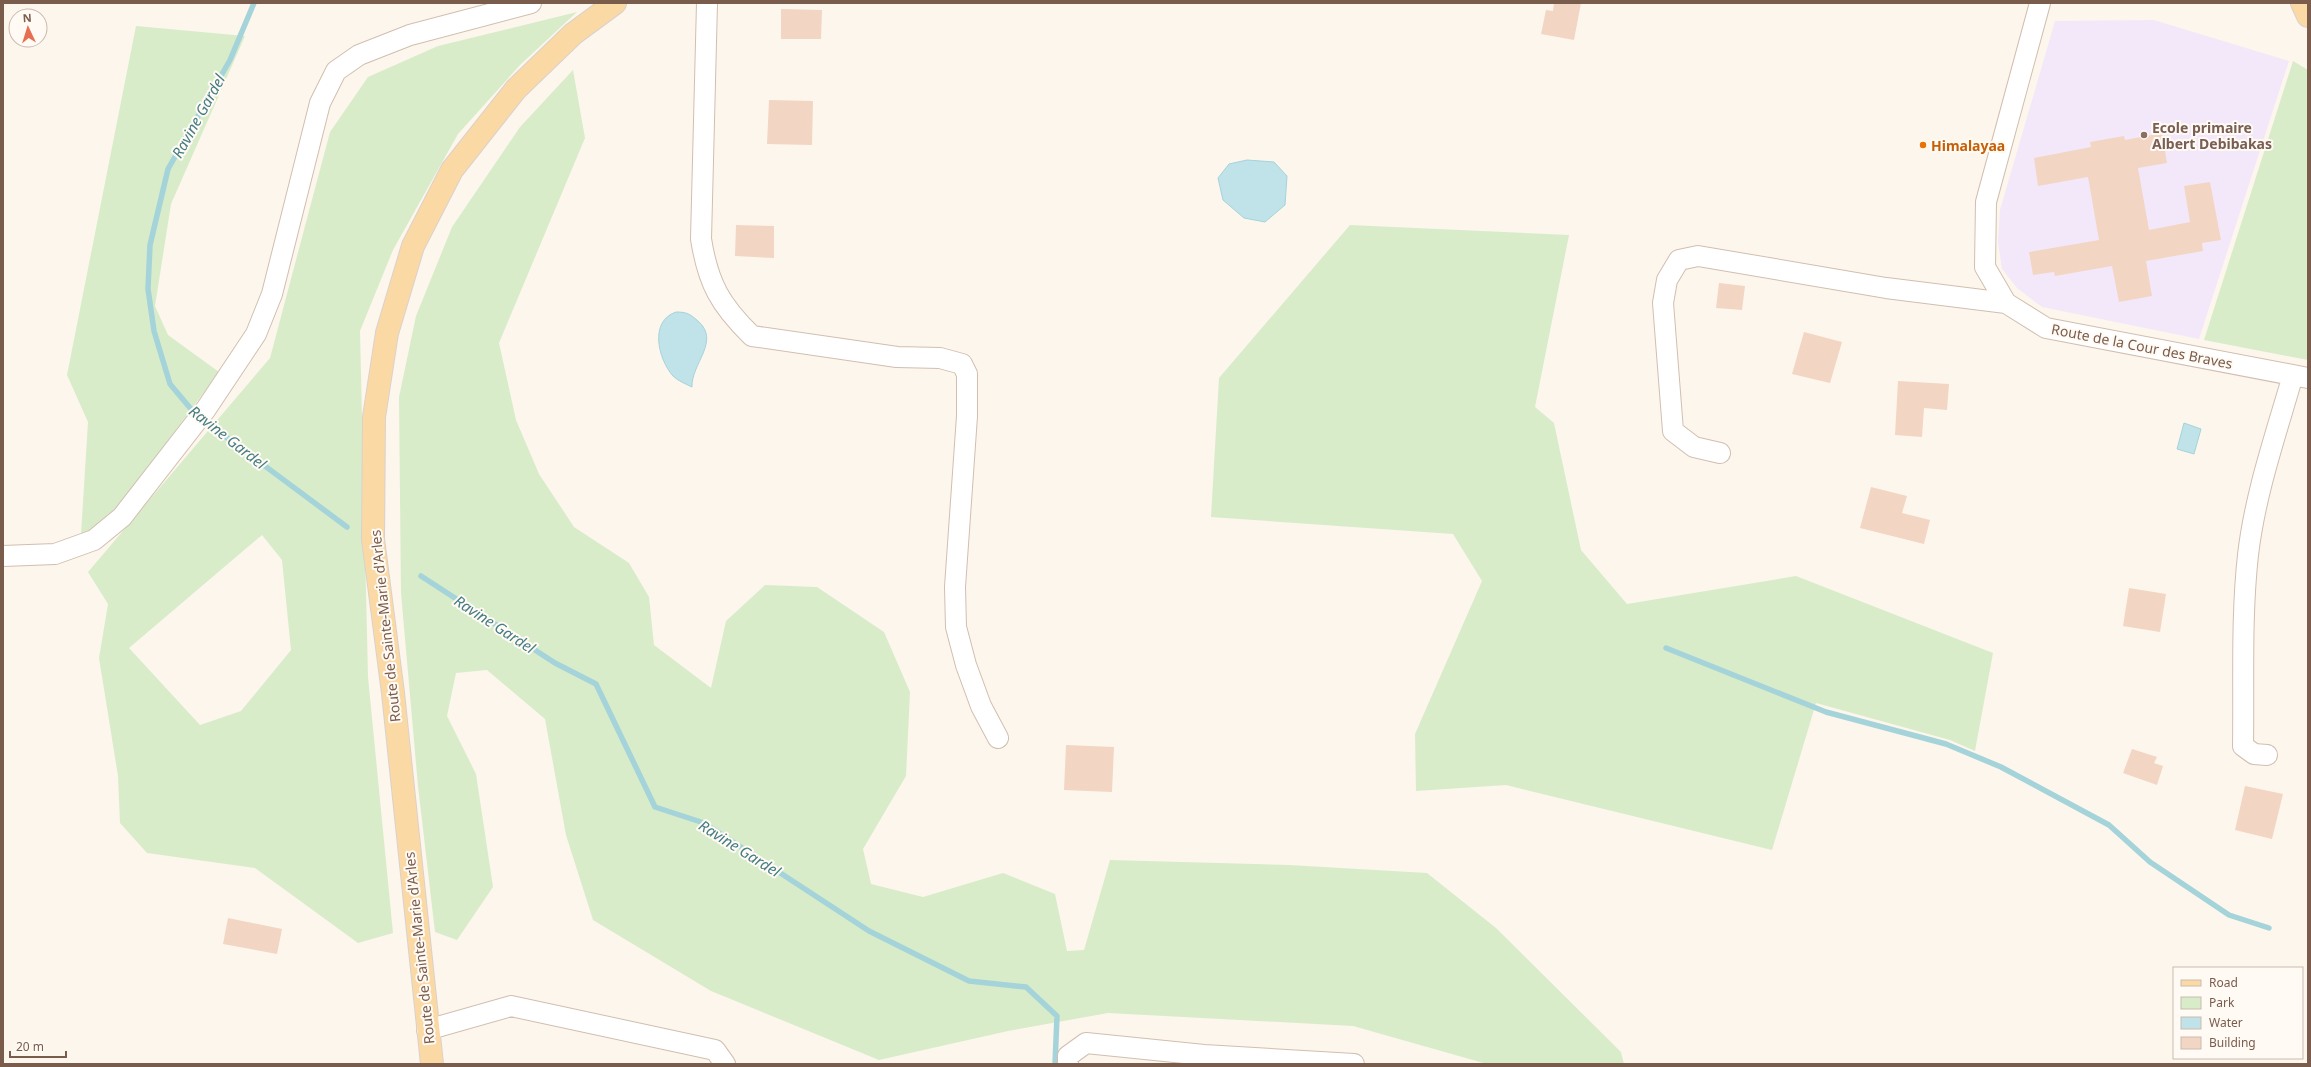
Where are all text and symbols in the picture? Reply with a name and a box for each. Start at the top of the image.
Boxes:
north arrow [8,8,48,48]
text: N [22,10,32,25]
water label: Ravine Gardel [167,70,230,161]
place label: Ecole primaire Albert Debibakas [2152,118,2272,153]
marker: Ecole primaire Albert Debibakas [2139,130,2149,140]
place label: Himalayaa [1931,136,2005,155]
marker: Himalayaa [1918,140,1928,150]
street label: Route de la Cour des Braves [2050,319,2234,373]
water label: Ravine Gardel [185,401,271,474]
street label: Route de Sainte-Marie d'Arles [365,529,405,723]
water label: Ravine Gardel [451,590,540,658]
water label: Ravine Gardel [695,815,785,882]
street label: Route de Sainte-Marie d'Arles [399,851,439,1045]
legend [2173,967,2303,1059]
text: Road [2209,974,2238,991]
text: Park [2209,994,2235,1011]
text: Water [2209,1014,2243,1031]
scale bar [10,1033,66,1059]
text: Building [2209,1034,2256,1051]
text: 20 m [16,1038,44,1055]

